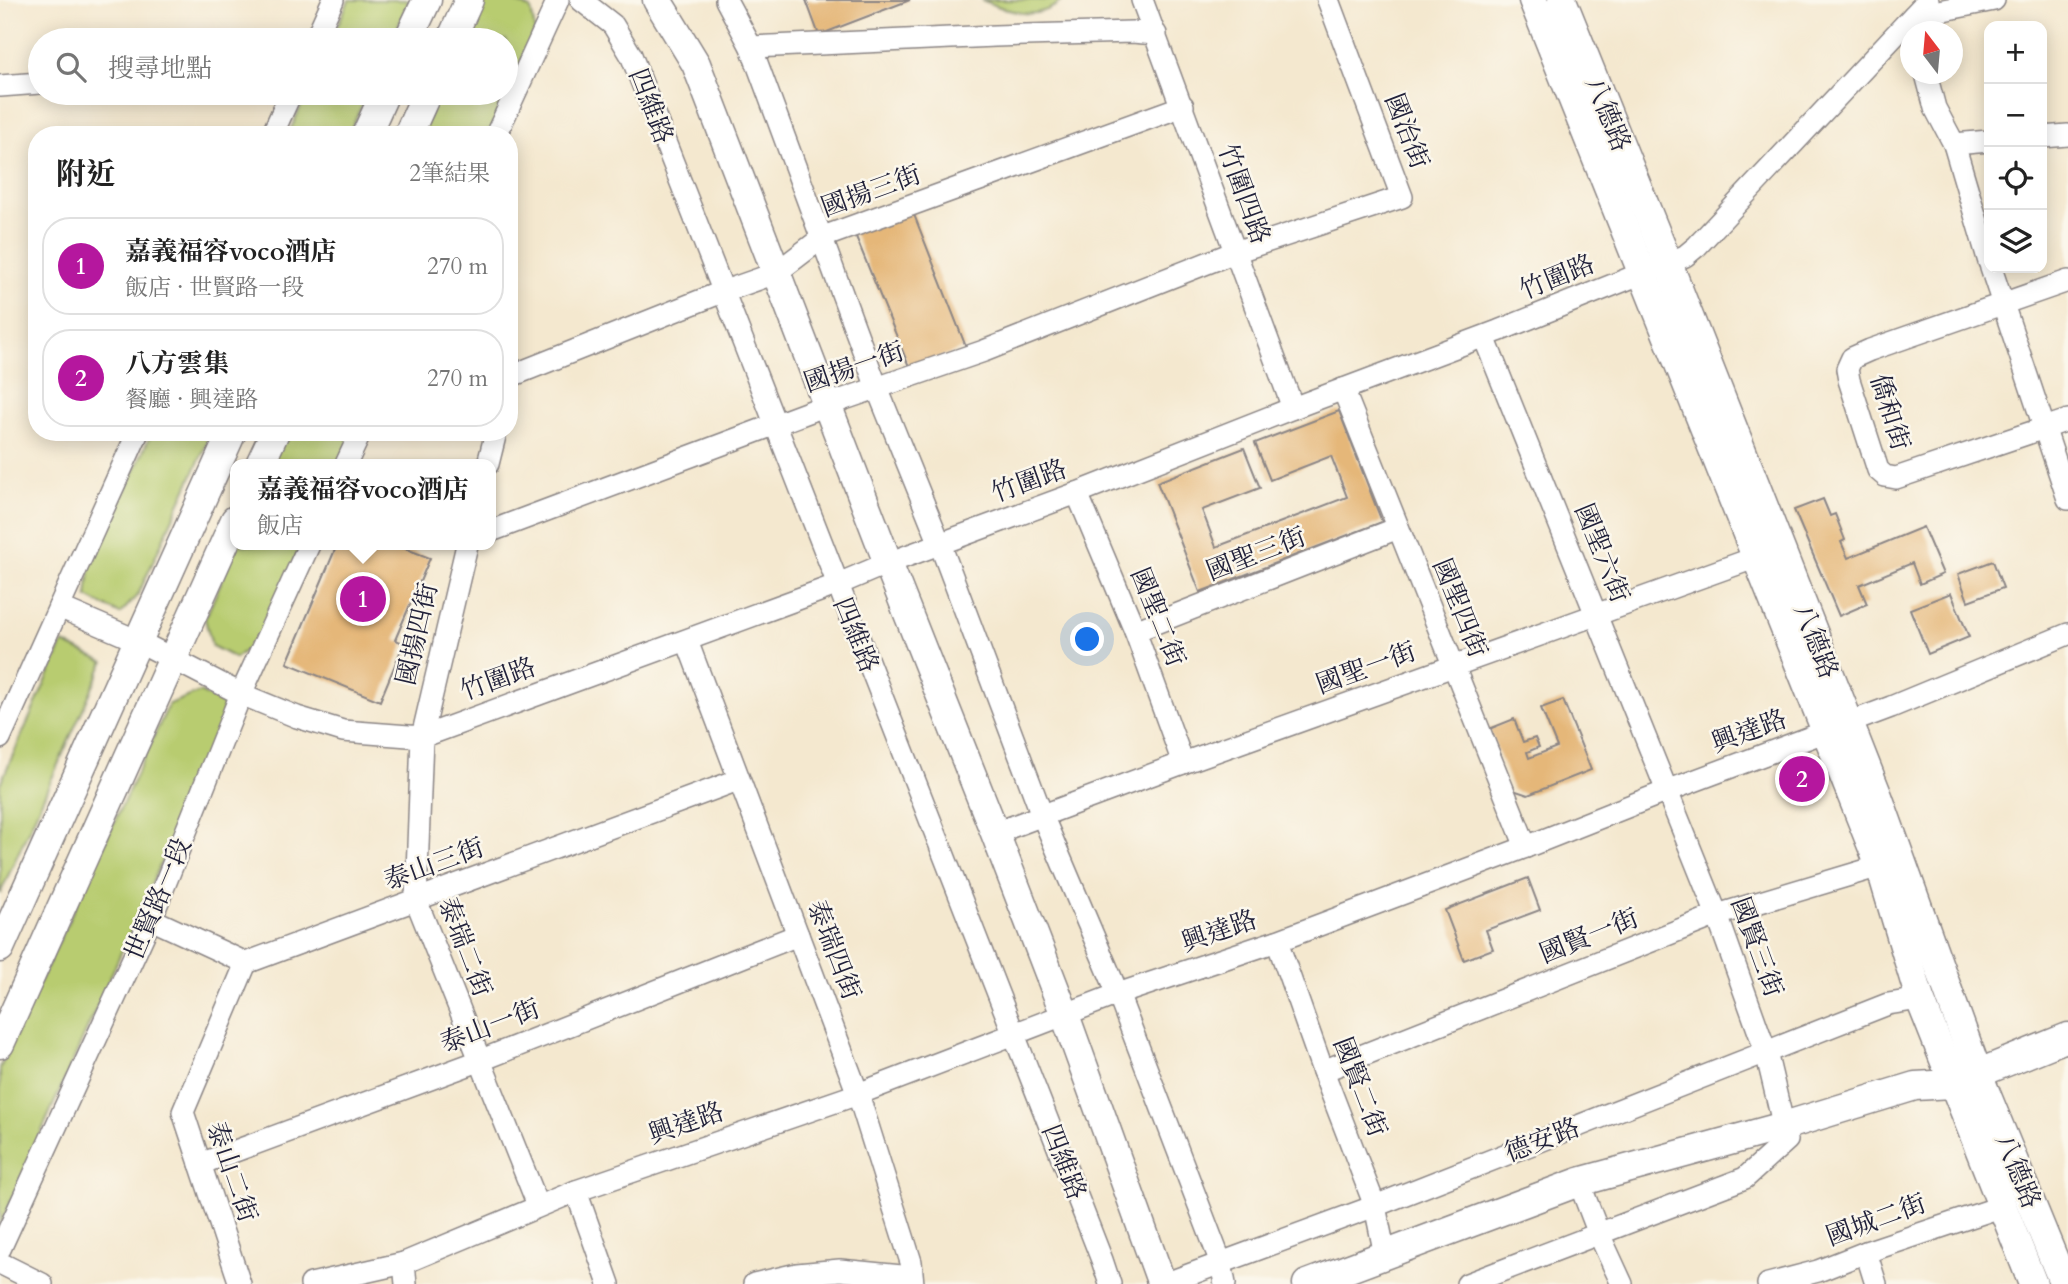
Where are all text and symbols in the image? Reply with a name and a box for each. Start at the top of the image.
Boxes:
north arrow [1900,21,1963,84]
map controls [1984,21,2047,273]
button: + [1984,21,2047,84]
search box [28,28,518,105]
icon: search [52,48,90,86]
text: 搜尋地點 [108,51,212,86]
street label: 四維路 [621,63,681,149]
street label: 八德路 [1577,71,1639,157]
button: − [1984,84,2047,147]
street label: 國治街 [1377,88,1437,174]
street label: 竹圍四路 [1210,139,1278,249]
button: locate [1984,147,2047,210]
text: 附近 [56,154,116,195]
street label: 國揚三街 [816,157,926,225]
text: 2筆結果 [409,158,490,189]
button: layers [1984,210,2047,273]
text: 嘉義福容voco酒店 [125,234,337,269]
street label: 竹圍路 [1514,246,1600,308]
text: 1 [75,251,87,282]
text: 270 m [427,251,488,282]
text: 飯店 · 世賢路一段 [125,272,304,303]
street label: 國揚一街 [799,334,909,400]
text: 八方雲集 [125,346,229,381]
text: 2 [75,363,87,394]
text: 270 m [427,363,488,394]
street label: 僑和街 [1862,370,1918,454]
text: 餐廳 · 興達路 [125,384,258,415]
street label: 竹圍路 [986,451,1072,511]
popup [230,459,496,550]
text: 嘉義福容voco酒店 [257,472,469,507]
street label: 國聖六街 [1566,498,1638,608]
text: 飯店 [257,510,303,541]
street label: 國聖三街 [1201,519,1311,589]
street label: 國聖四街 [1424,553,1496,663]
street label: 國聖二街 [1122,562,1194,672]
pin: 1 [340,573,386,625]
street label: 國揚四街 [388,579,446,689]
street label: 四維路 [825,592,887,678]
street label: 八德路 [1786,598,1846,684]
your location [1070,622,1104,656]
street label: 國聖一街 [1311,634,1421,702]
street label: 竹圍路 [455,649,541,709]
street label: 興達路 [1706,701,1792,761]
pin: 2 [1779,753,1825,805]
street label: 泰山三街 [379,830,489,898]
street label: 世賢路一段 [116,832,200,966]
street label: 泰瑞二街 [430,892,500,1002]
street label: 國賢三街 [1723,892,1791,1002]
street label: 泰瑞四街 [799,895,869,1005]
street label: 國賢一街 [1534,900,1644,972]
street label: 興達路 [1176,902,1262,960]
street label: 泰山一街 [435,991,545,1061]
street label: 國賢二街 [1325,1032,1395,1142]
street label: 興達路 [643,1094,729,1152]
street label: 德安路 [1499,1110,1585,1170]
street label: 泰山二街 [199,1117,265,1227]
street label: 四維路 [1034,1119,1094,1205]
street label: 八德路 [1987,1128,2049,1214]
street label: 國城二街 [1821,1186,1931,1254]

